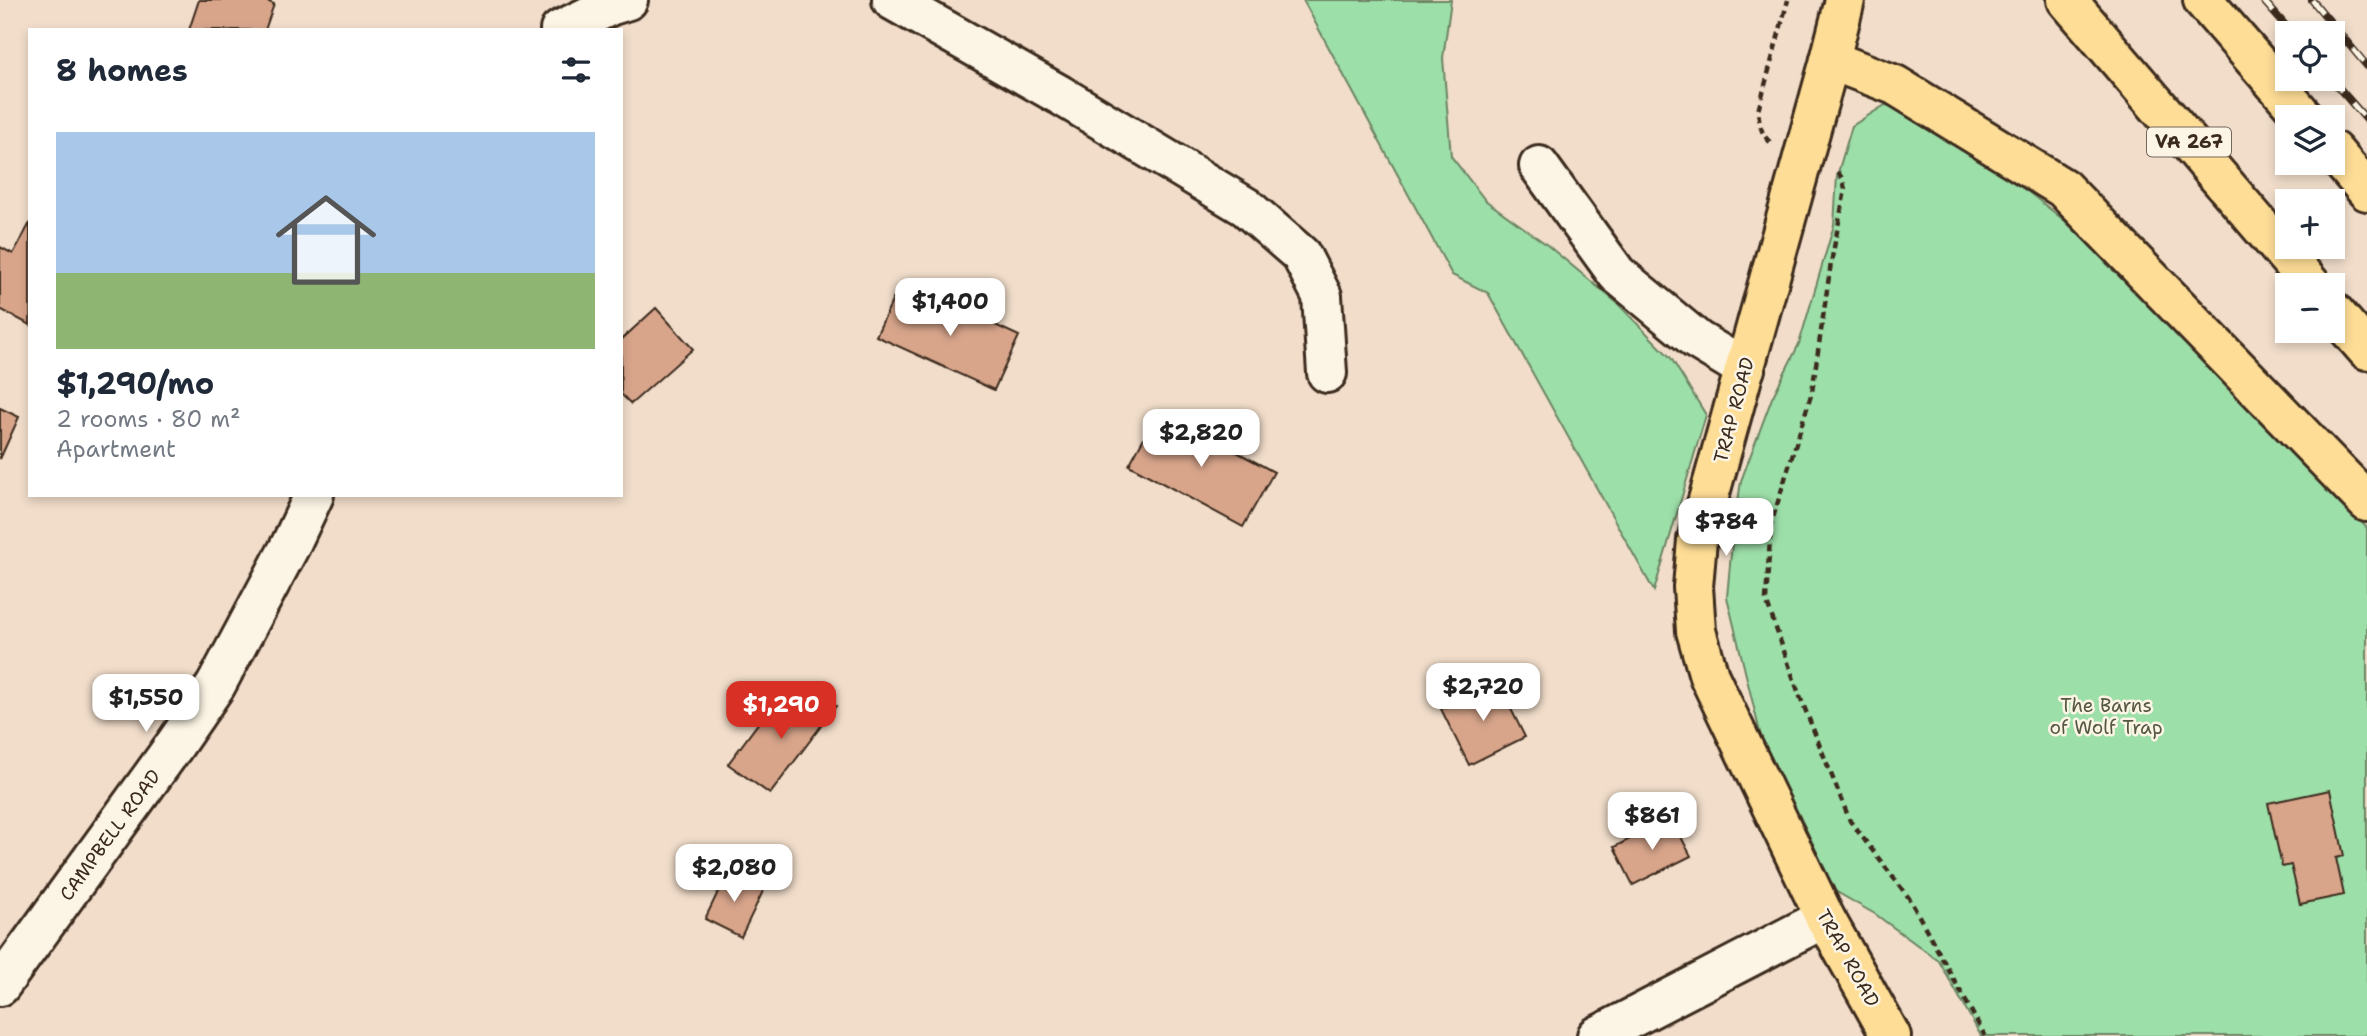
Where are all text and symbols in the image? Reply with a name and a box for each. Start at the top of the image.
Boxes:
map controls [2275,21,2345,343]
button: locate [2275,21,2345,91]
text: 8 homes [56,50,188,91]
icon: filters [557,51,595,89]
button: layers [2275,105,2345,175]
road number: VA 267 [2147,127,2231,156]
icon: home [263,177,389,303]
button: + [2275,189,2345,259]
button: − [2275,273,2345,343]
pin: $1,400 [893,278,1007,338]
text: $1,400 [911,286,989,316]
street label: TRAP ROAD [1708,355,1760,465]
text: $1,290/mo [56,363,214,404]
text: 2 rooms · 80 m² [56,404,241,434]
pin: $2,820 [1144,410,1258,469]
text: $2,820 [1159,417,1243,447]
text: Apartment [56,434,176,464]
pin: $784 [1685,498,1767,558]
text: $784 [1694,506,1758,536]
pin: $2,720 [1426,664,1540,723]
text: $2,720 [1442,671,1524,701]
pin: $1,550 [89,674,203,734]
text: $1,550 [108,682,184,712]
pin: $1,290 [724,682,838,741]
text: $1,290 [742,689,820,719]
park label: The Barns of Wolf Trap [2049,693,2163,740]
street label: CAMPBELL ROAD [54,764,166,906]
pin: $861 [1611,792,1693,852]
text: $861 [1624,800,1680,830]
pin: $2,080 [677,844,791,904]
text: $2,080 [691,852,777,882]
street label: TRAP ROAD [1811,905,1885,1011]

